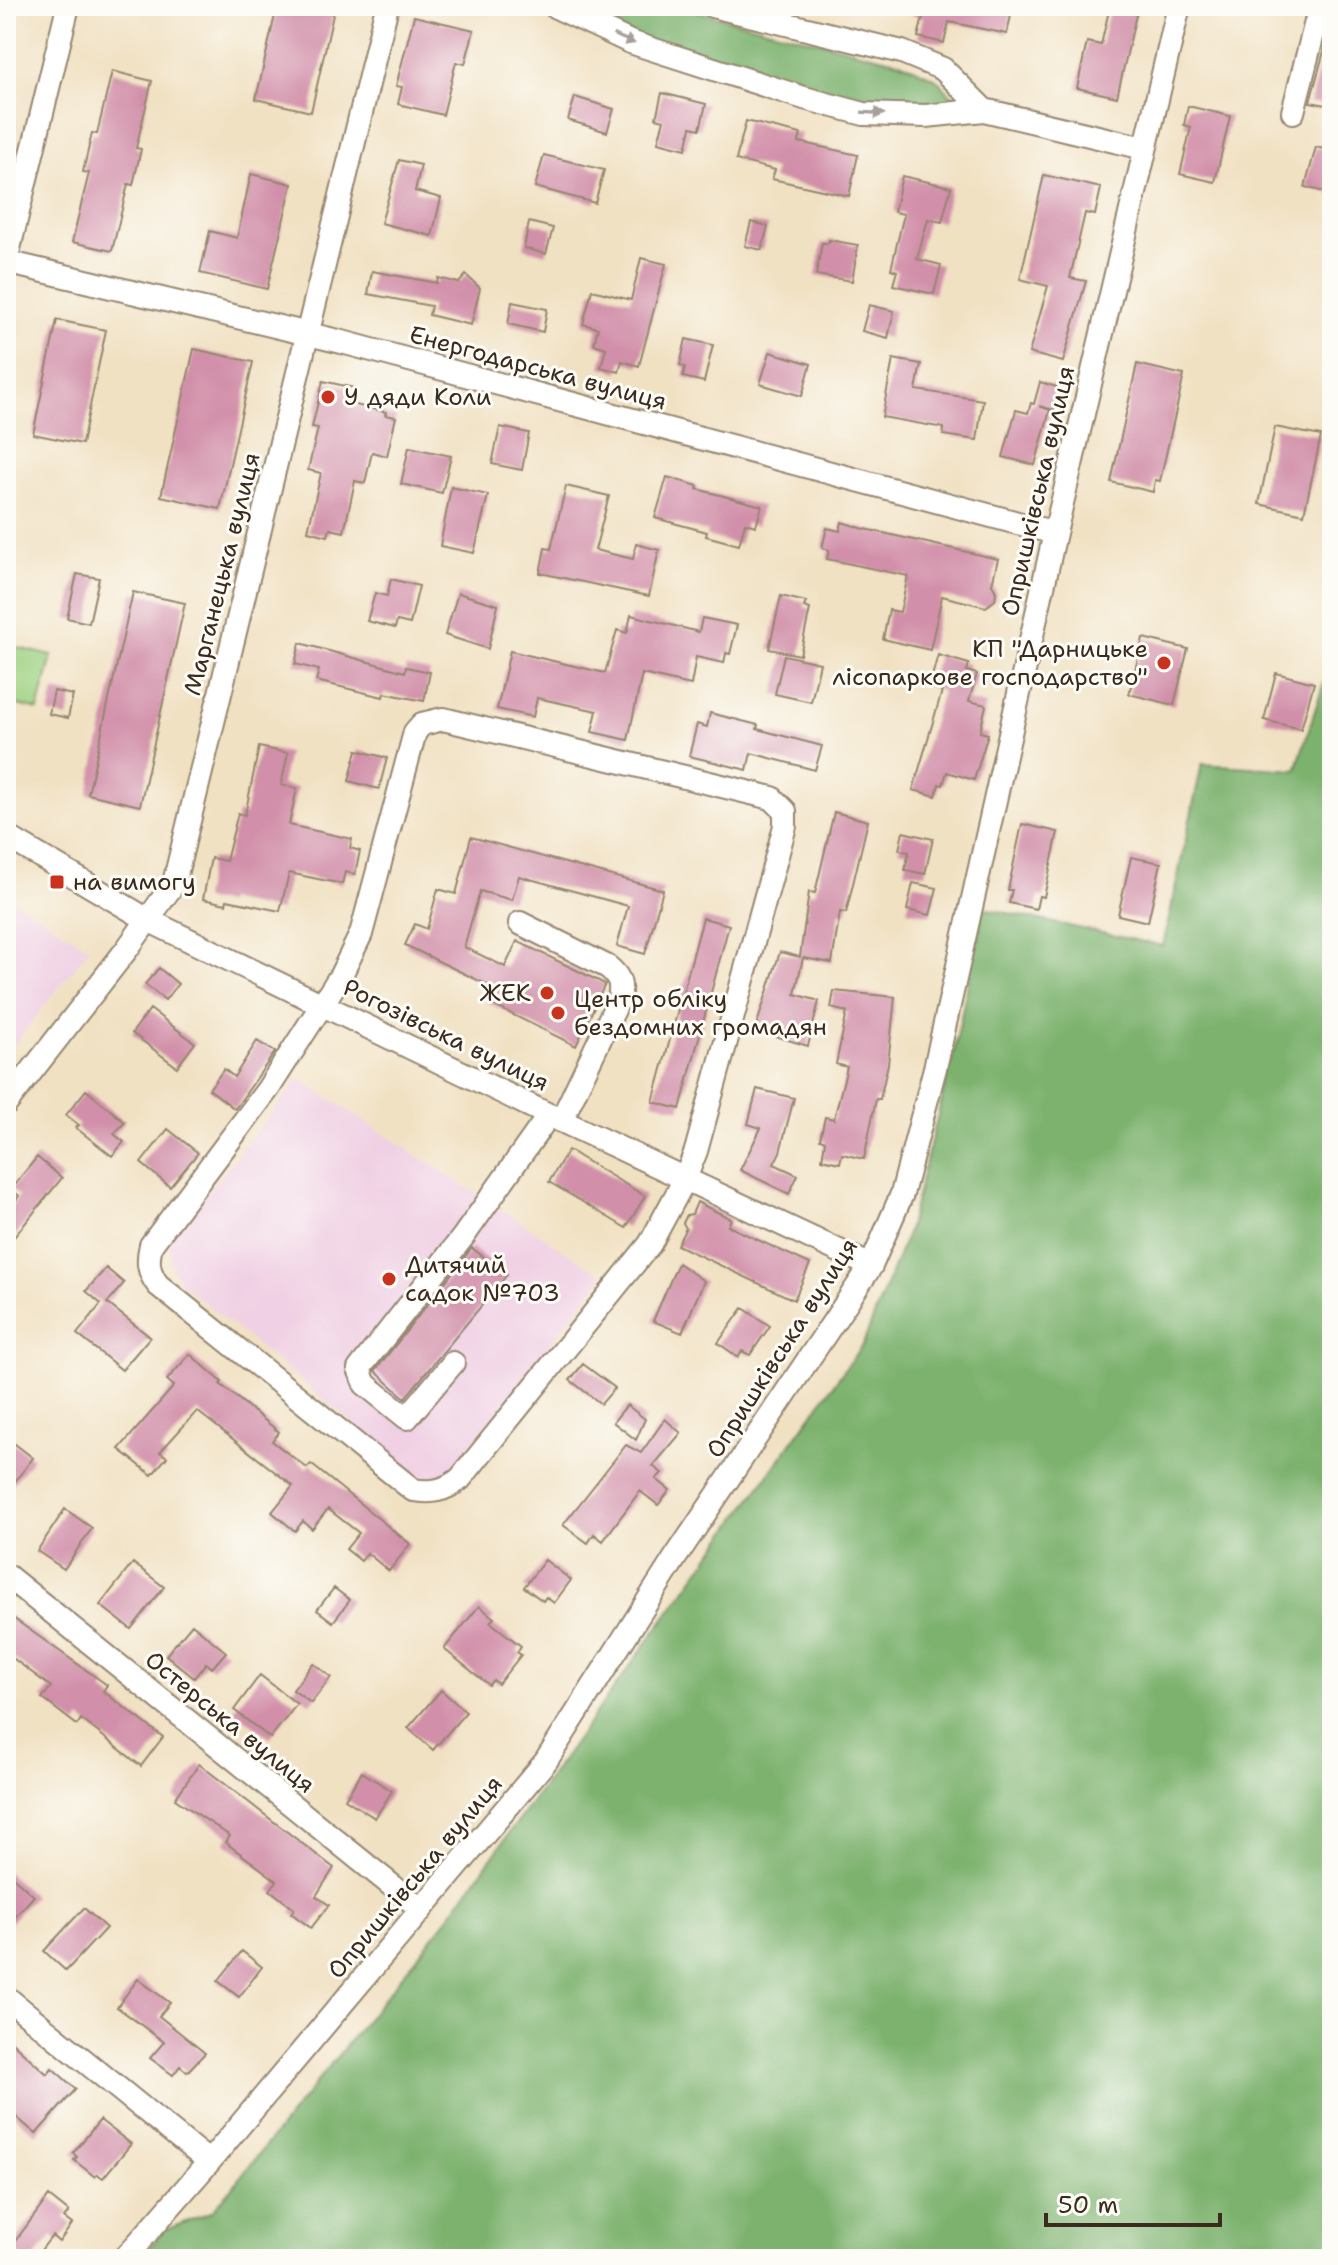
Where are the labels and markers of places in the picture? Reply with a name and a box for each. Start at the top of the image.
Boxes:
place label: У дяди Коли [344,381,492,413]
marker: У дяди Коли [319,388,337,406]
place label: КП "Дарницьке лісопаркове господарство" [832,633,1148,693]
marker: КП "Дарницьке лісопаркове господарство" [1155,654,1173,672]
place label: на вимогу [73,866,196,898]
marker: на вимогу [48,873,66,891]
place label: ЖЕК [480,977,531,1009]
place label: Центр обліку бездомних громадян [574,983,827,1043]
marker: ЖЕК [538,984,556,1002]
marker: Центр обліку бездомних громадян [549,1004,567,1022]
place label: Дитячий садок №703 [405,1249,560,1309]
marker: Дитячий садок №703 [380,1270,398,1288]

